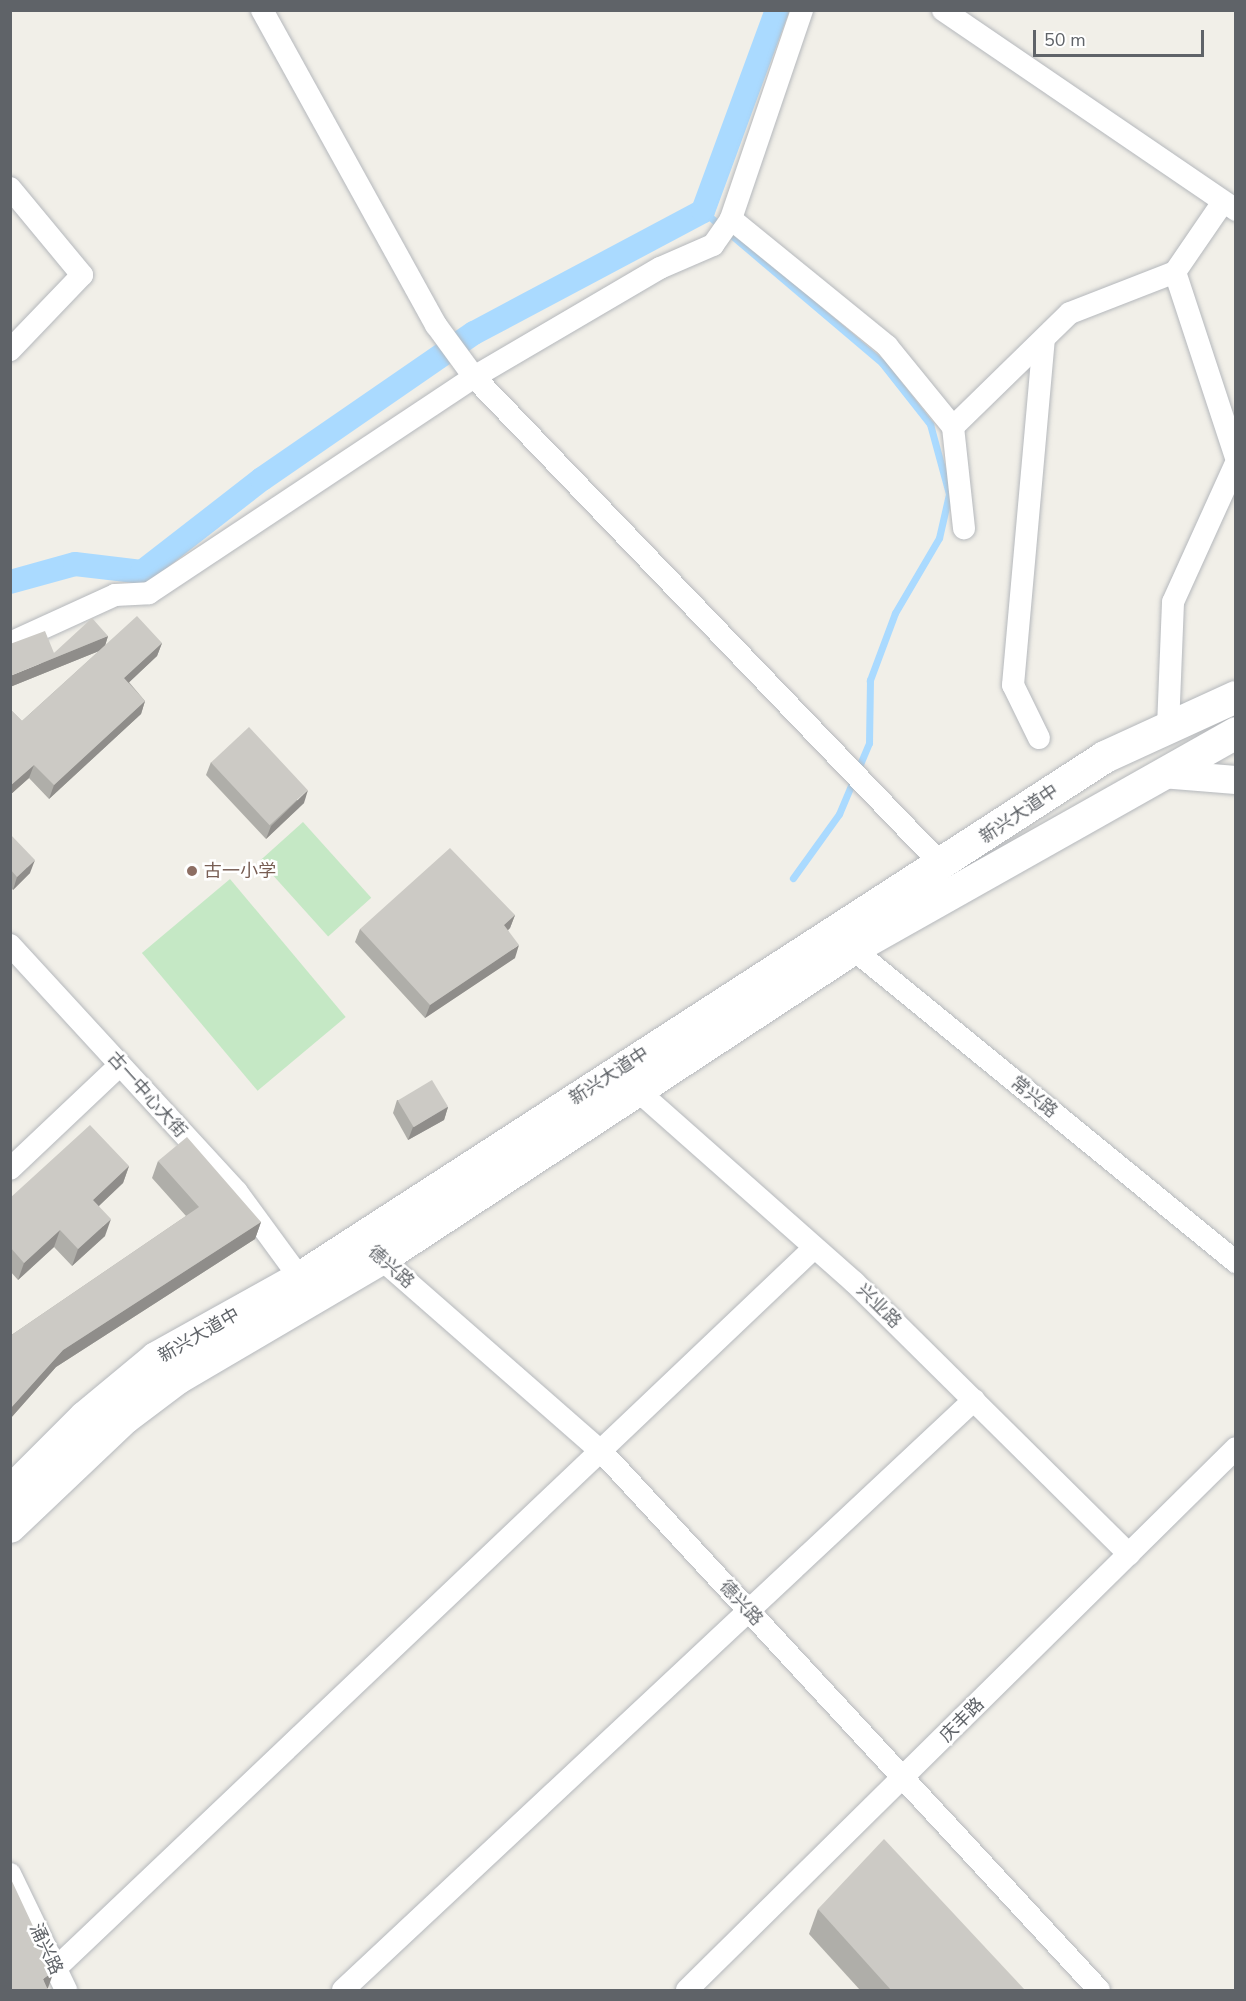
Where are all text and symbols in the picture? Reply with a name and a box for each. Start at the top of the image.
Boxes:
scale bar [1036,18,1207,56]
text: 50 m [1044,28,1086,52]
street label: 新兴大道中 [976,780,1062,848]
place label: 古一小学 [204,860,276,882]
marker: 古一小学 [185,864,199,878]
street label: 新兴大道中 [565,1042,653,1110]
street label: 古一中心大街 [103,1048,191,1142]
street label: 常兴路 [1006,1072,1062,1122]
street label: 德兴路 [364,1241,418,1293]
street label: 兴业路 [852,1279,906,1333]
street label: 新兴大道中 [155,1303,243,1367]
street label: 德兴路 [715,1576,767,1630]
street label: 庆丰路 [935,1693,989,1747]
street label: 涌兴路 [25,1920,67,1978]

